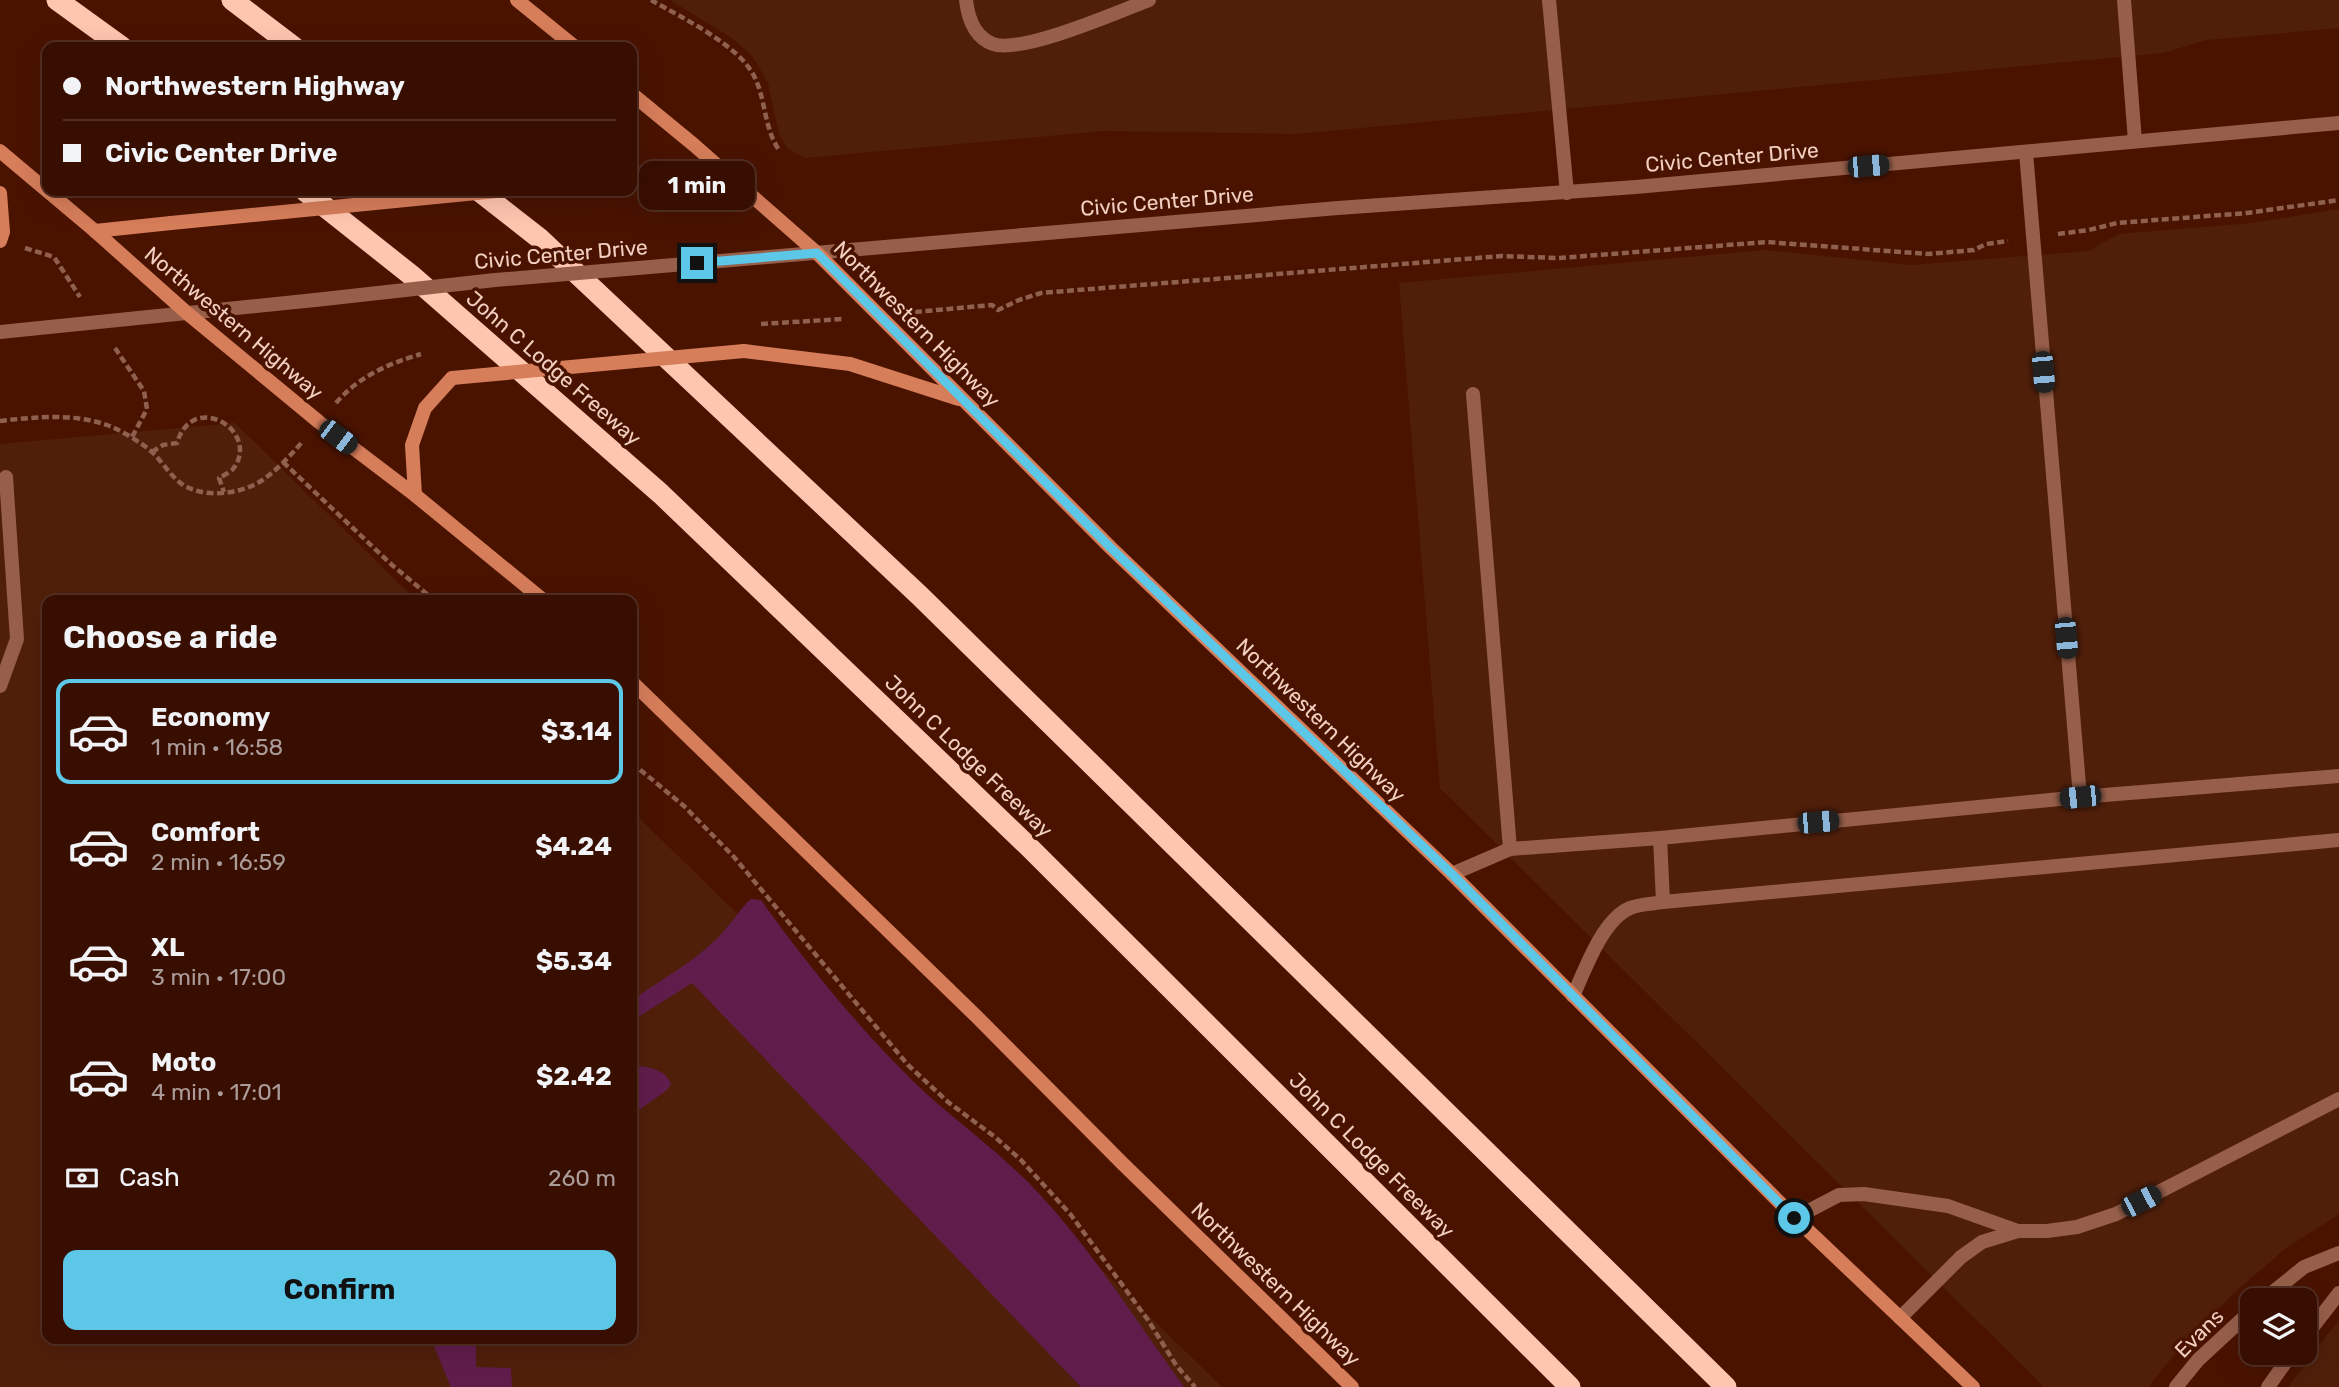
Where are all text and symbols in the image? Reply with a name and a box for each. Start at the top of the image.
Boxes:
text: Northwestern Highway [105,71,405,102]
street label: Civic Center Drive [1644,137,1820,177]
text: Civic Center Drive [105,138,337,169]
car [1847,154,1890,178]
callout: 1 min [639,162,755,210]
text: 1 min [668,171,726,199]
street label: Civic Center Drive [1079,181,1255,221]
street label: Civic Center Drive [473,234,649,274]
street label: Northwestern Highway [829,236,1006,413]
street label: Northwestern Highway [140,241,329,405]
route end [681,247,713,279]
street label: John C Lodge Freeway [462,285,647,451]
car [2031,350,2056,394]
car [315,416,362,458]
car [2054,616,2079,660]
text: Choose a ride [63,618,277,656]
street label: Northwestern Highway [1231,633,1411,807]
street label: John C Lodge Freeway [880,669,1058,843]
icon: car [67,700,130,763]
text: Economy [151,702,270,733]
text: $3.14 [541,716,612,747]
text: 1 min · 16:58 [151,733,283,761]
car [2059,784,2102,810]
car [1797,810,1840,834]
icon: car [67,815,130,878]
text: Comfort [151,817,260,848]
text: $4.24 [535,831,612,862]
text: 2 min · 16:59 [151,848,286,876]
icon: car [67,930,130,993]
text: XL [151,932,184,963]
text: $5.34 [536,946,612,977]
text: 3 min · 17:00 [151,963,286,991]
icon: car [67,1045,130,1108]
text: Moto [151,1047,216,1078]
text: $2.42 [536,1061,612,1092]
street label: John C Lodge Freeway [1284,1067,1460,1243]
text: 4 min · 17:01 [151,1078,282,1106]
icon: cash [63,1159,101,1197]
text: Cash [119,1162,180,1193]
text: 260 m [548,1164,616,1192]
car [2118,1182,2165,1220]
street label: Northwestern Highway [1186,1197,1366,1371]
route start [1778,1202,1810,1234]
button: Confirm [63,1250,616,1330]
map controls [2240,1288,2317,1365]
button: layers [2240,1288,2317,1365]
street label: Evans [2169,1303,2229,1363]

